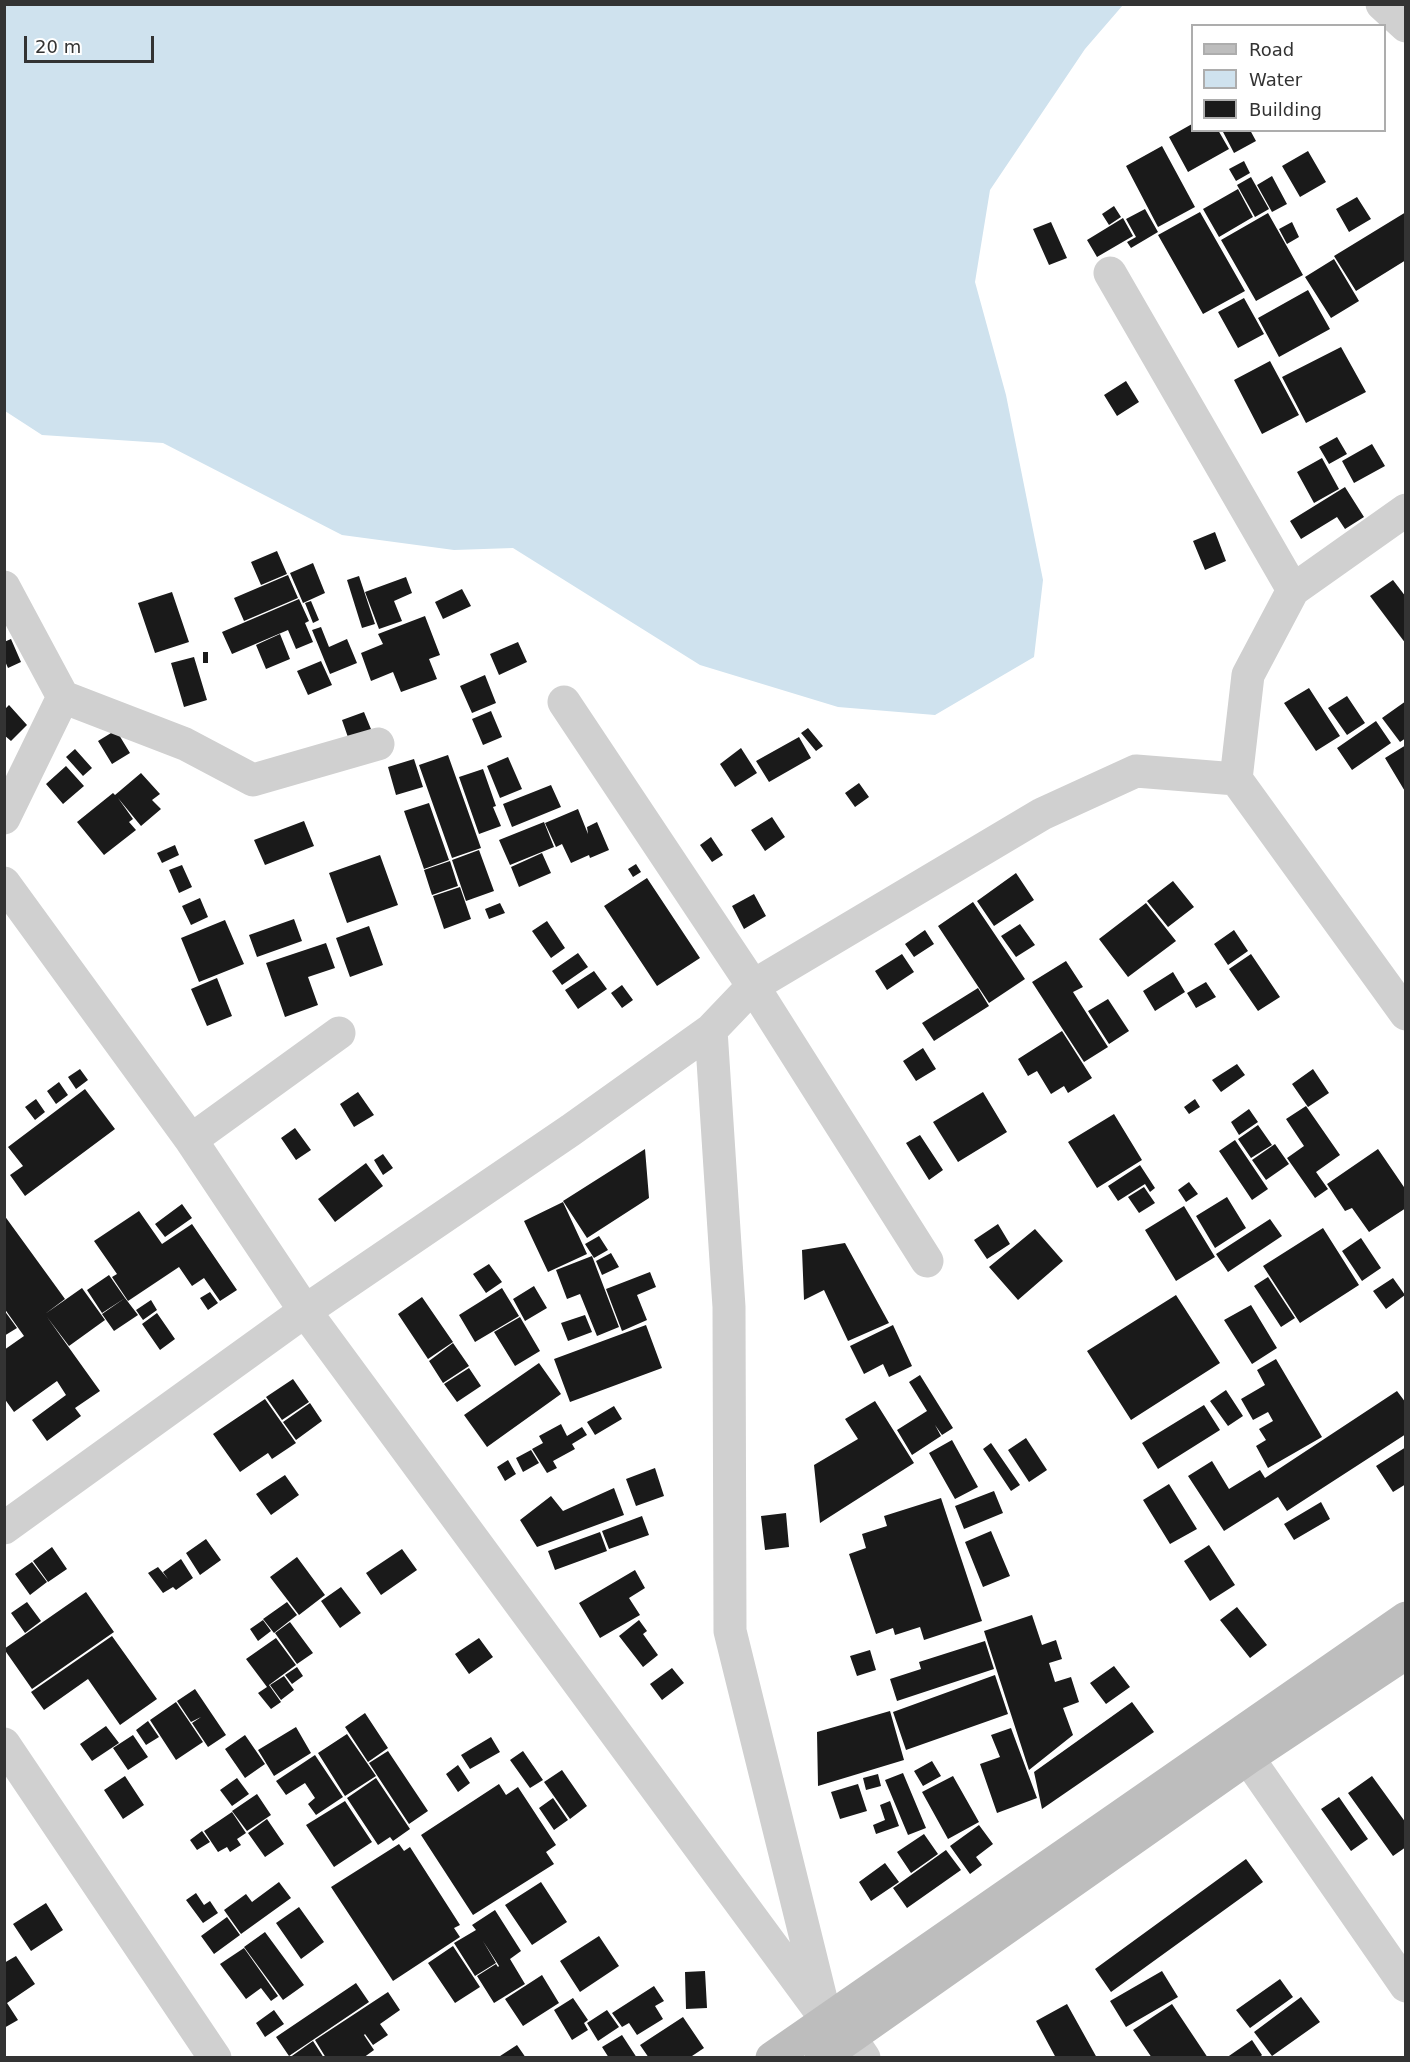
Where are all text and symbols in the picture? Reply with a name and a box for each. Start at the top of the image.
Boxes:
scale bar [27,24,158,62]
legend [1191,24,1386,132]
text: 20 m [35,36,81,57]
text: Road [1249,39,1294,60]
text: Water [1249,69,1302,90]
text: Building [1249,99,1322,120]

